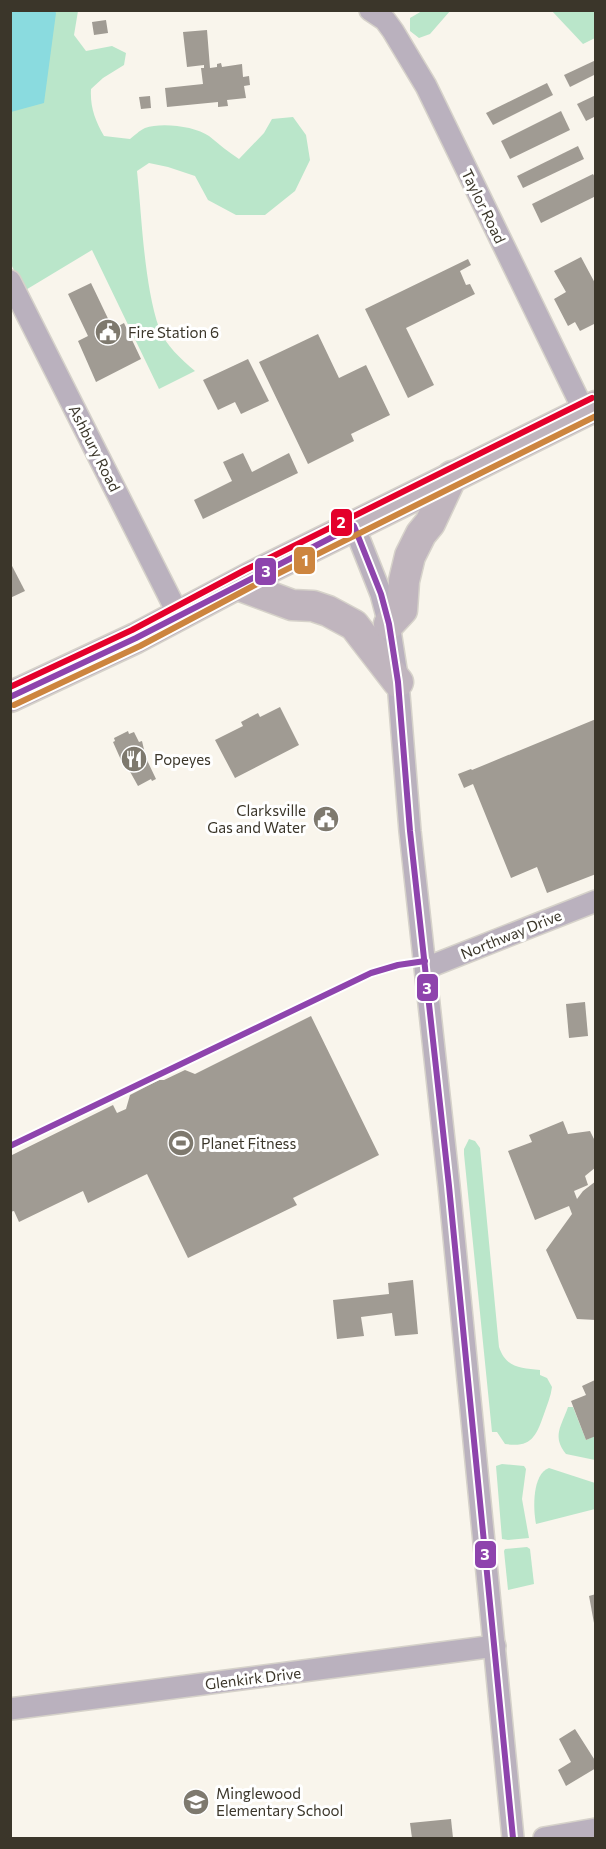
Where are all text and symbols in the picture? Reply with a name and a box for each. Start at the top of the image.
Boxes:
street label: Taylor Road [458,166,510,246]
public building icon: Fire Station 6 [93,317,123,347]
place label: Fire Station 6 [128,323,219,341]
street label: Ashbury Road [65,402,125,494]
line badge: 2 [330,508,353,537]
text: 2 [336,512,346,531]
line badge: 1 [293,546,316,575]
text: 1 [301,550,309,569]
line badge: 3 [254,557,277,586]
text: 3 [261,561,271,580]
restaurant icon: Popeyes [119,744,149,774]
place label: Popeyes [154,750,211,768]
place label: Clarksville Gas and Water [207,801,306,836]
public building icon: Clarksville Gas and Water [311,804,341,834]
street label: Northway Drive [458,906,564,962]
line badge: 3 [416,973,439,1002]
text: 3 [422,978,432,997]
sports icon: Planet Fitness [166,1128,196,1158]
place label: Planet Fitness [201,1134,296,1152]
line badge: 3 [474,1540,497,1569]
text: 3 [480,1544,490,1563]
street label: Glenkirk Drive [204,1663,302,1693]
place label: Minglewood Elementary School [216,1784,343,1819]
school or university icon: Minglewood Elementary School [181,1787,211,1817]

